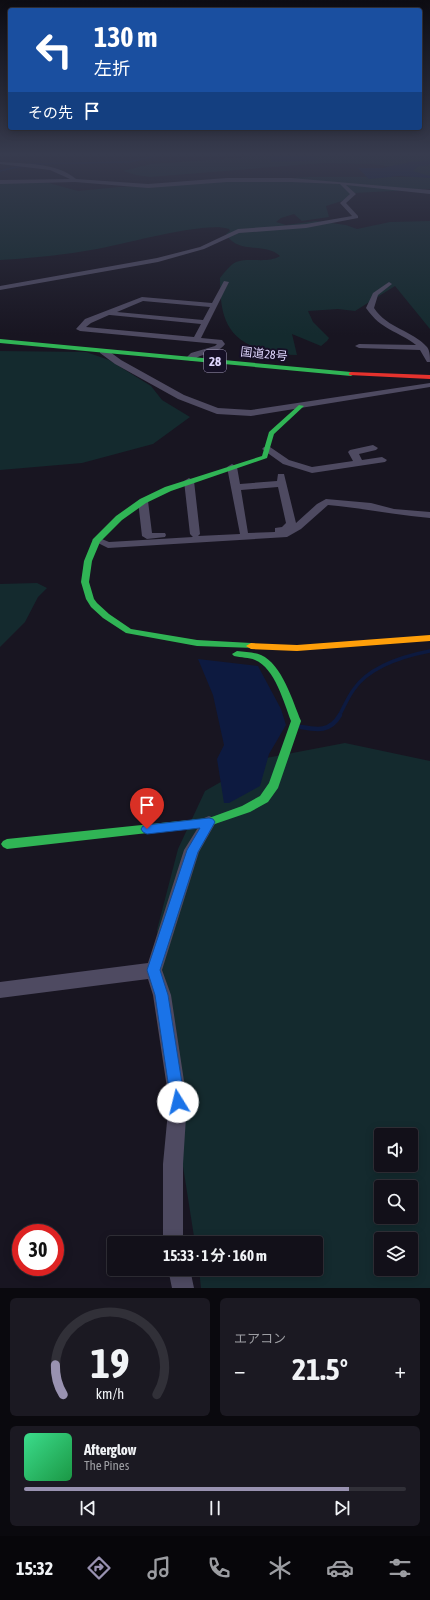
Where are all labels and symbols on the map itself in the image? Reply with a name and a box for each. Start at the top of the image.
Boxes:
street label: 国道28号 [240,345,288,363]
road number: 28 [204,350,226,372]
pin [130,788,164,829]
position arrow [157,1081,199,1123]
speed limit sign: 30 [12,1224,64,1276]

